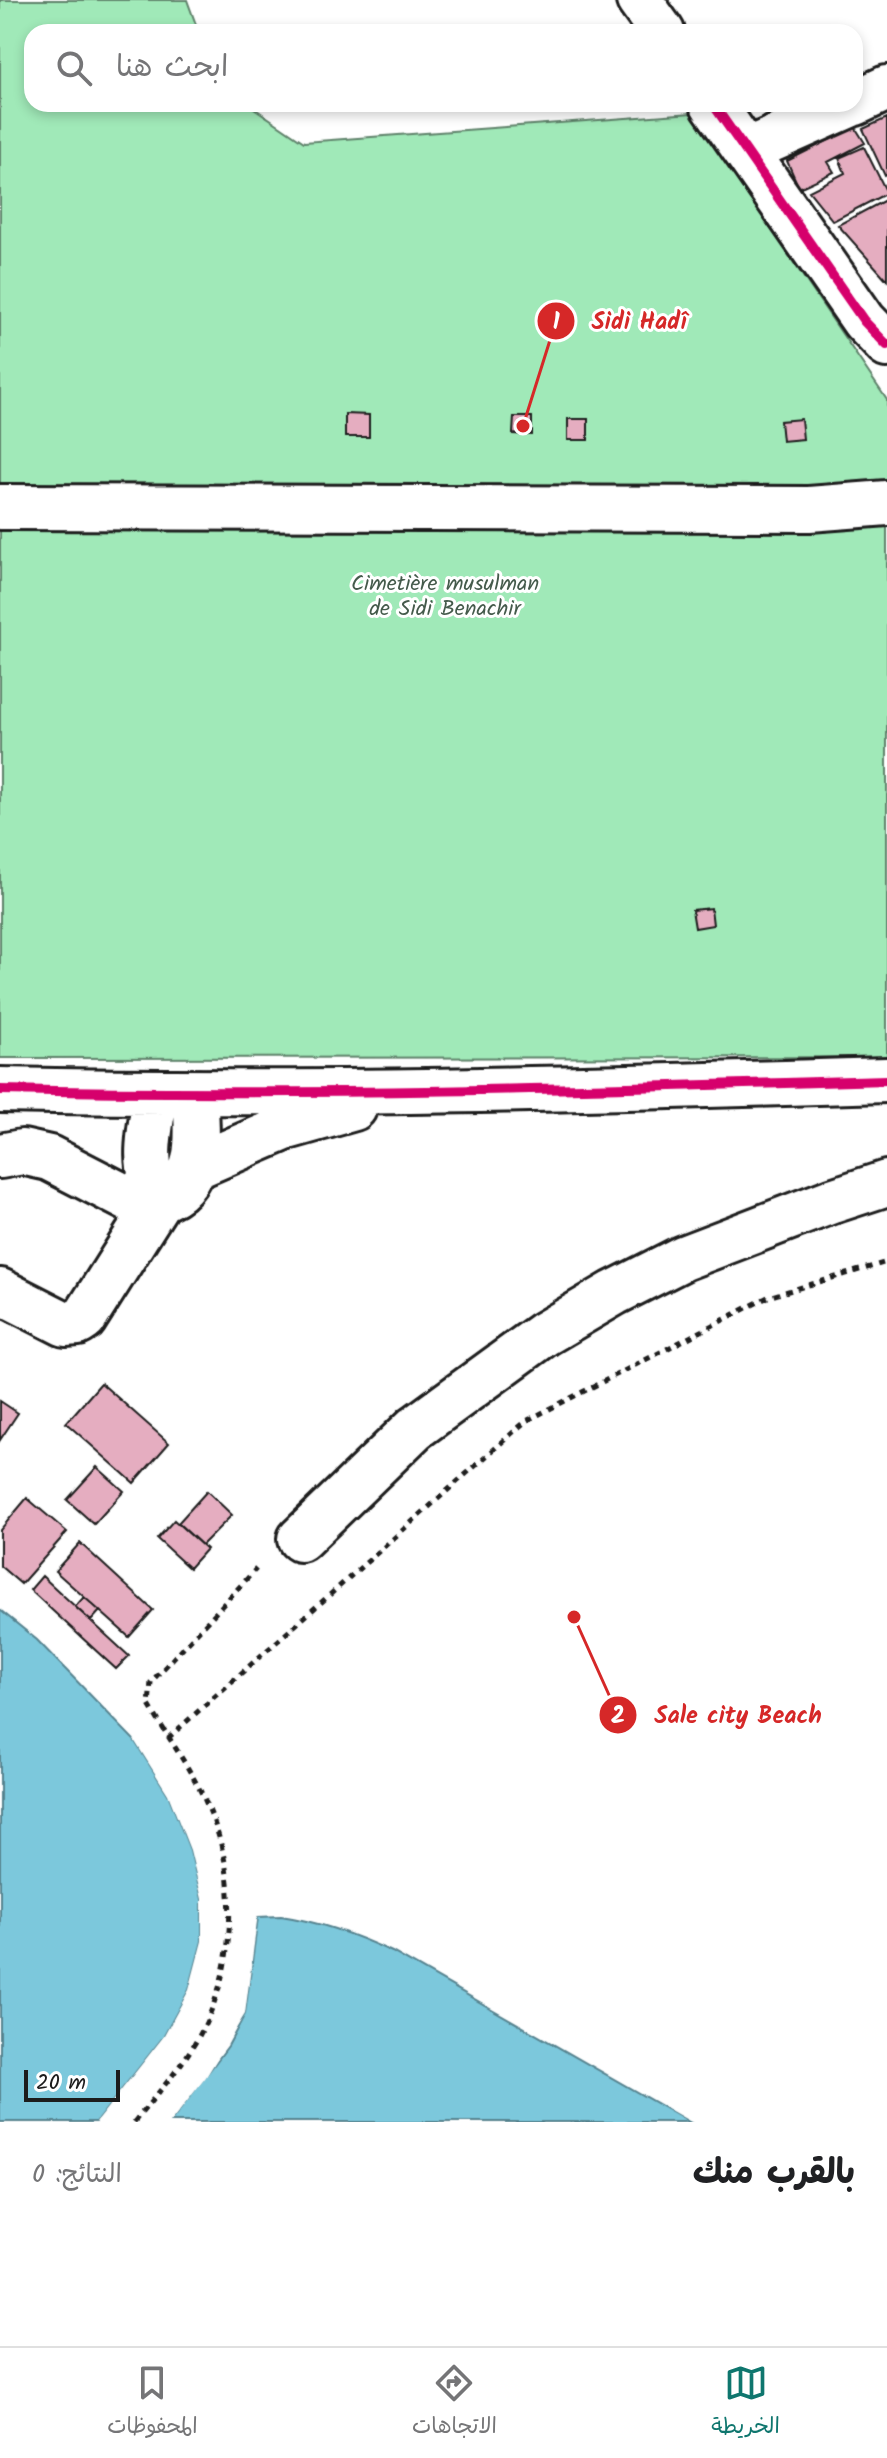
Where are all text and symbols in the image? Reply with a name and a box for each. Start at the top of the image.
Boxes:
search box [24,24,863,112]
text: ابحث هنا [116,44,228,92]
icon: search [52,46,96,90]
callout: Sidi Hadî [536,297,702,345]
text: 1 [552,303,560,342]
text: Sidi Hadî [592,303,690,342]
park label: Cimetière musulman de Sidi Benachir [351,567,539,627]
callout: Sale city Beach [598,1691,838,1739]
text: 2 [611,1697,625,1736]
text: Sale city Beach [654,1697,822,1736]
scale bar [24,2066,120,2102]
text: 20 m [36,2066,86,2101]
text: بالقرب منك [693,2147,855,2201]
text: النتائج: 0 [32,2154,122,2196]
tab: المحفوظات [107,2361,198,2445]
tab: الاتجاهات [412,2361,497,2445]
tab: الخريطة [711,2361,780,2445]

